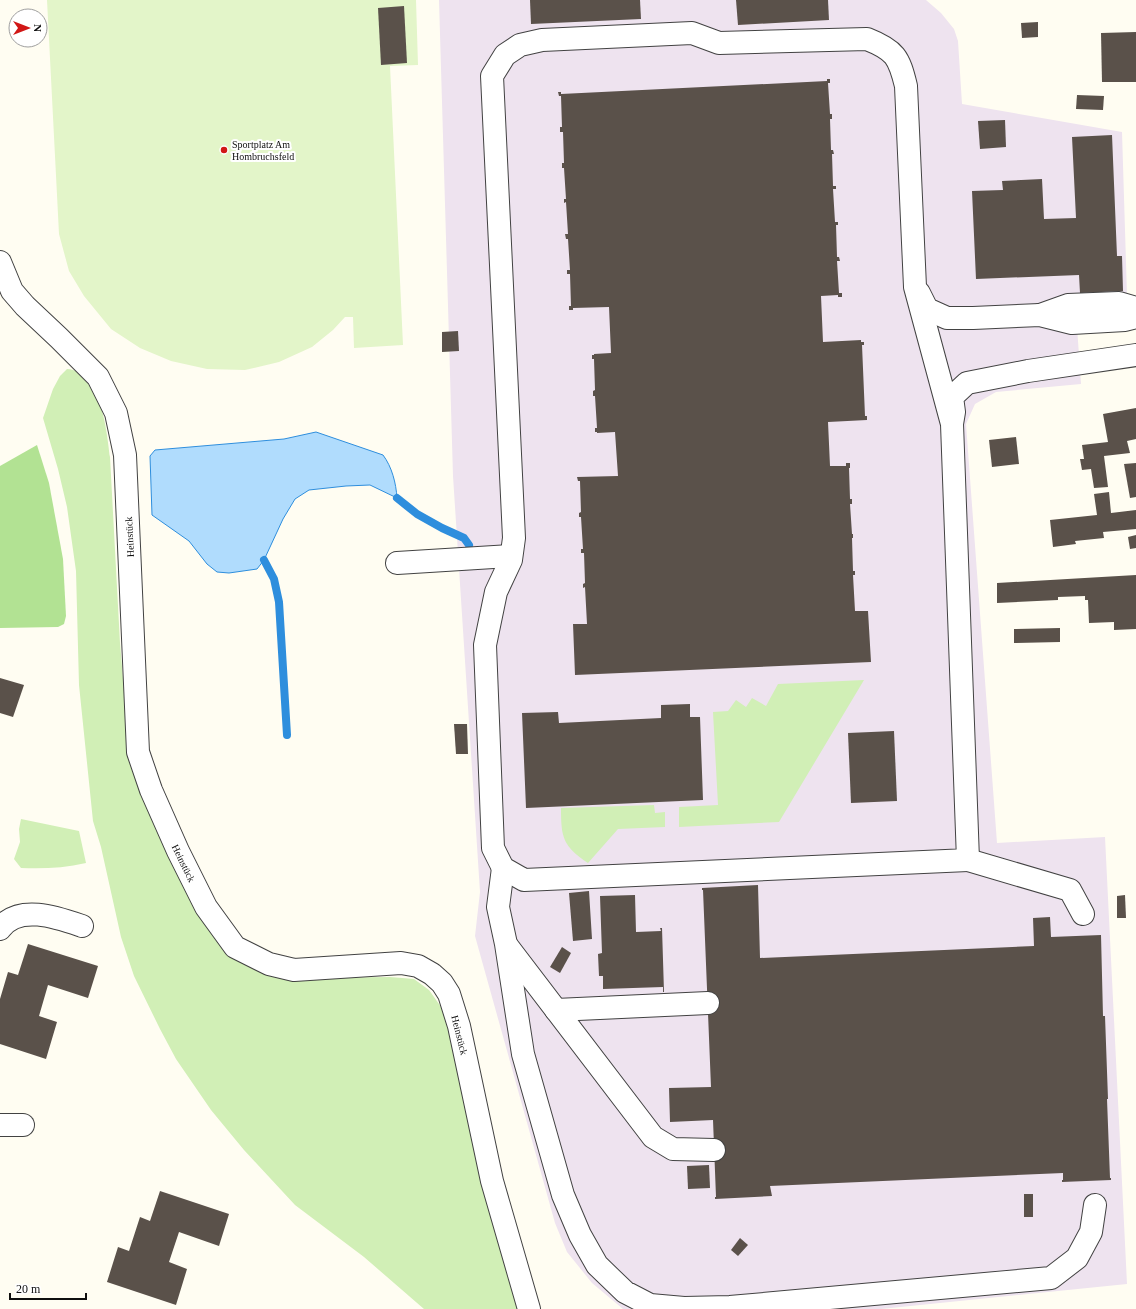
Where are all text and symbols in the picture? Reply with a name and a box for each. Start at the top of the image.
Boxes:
north arrow [8,8,48,48]
text: N [32,24,44,32]
place label: Sportplatz Am Hombruchsfeld [232,139,294,162]
marker: Sportplatz Am Hombruchsfeld [219,145,229,155]
street label: Heinstück [123,516,136,558]
street label: Heinstück [170,843,197,884]
street label: Heinstück [449,1014,470,1056]
scale bar [10,1275,86,1301]
text: 20 m [16,1282,41,1296]

